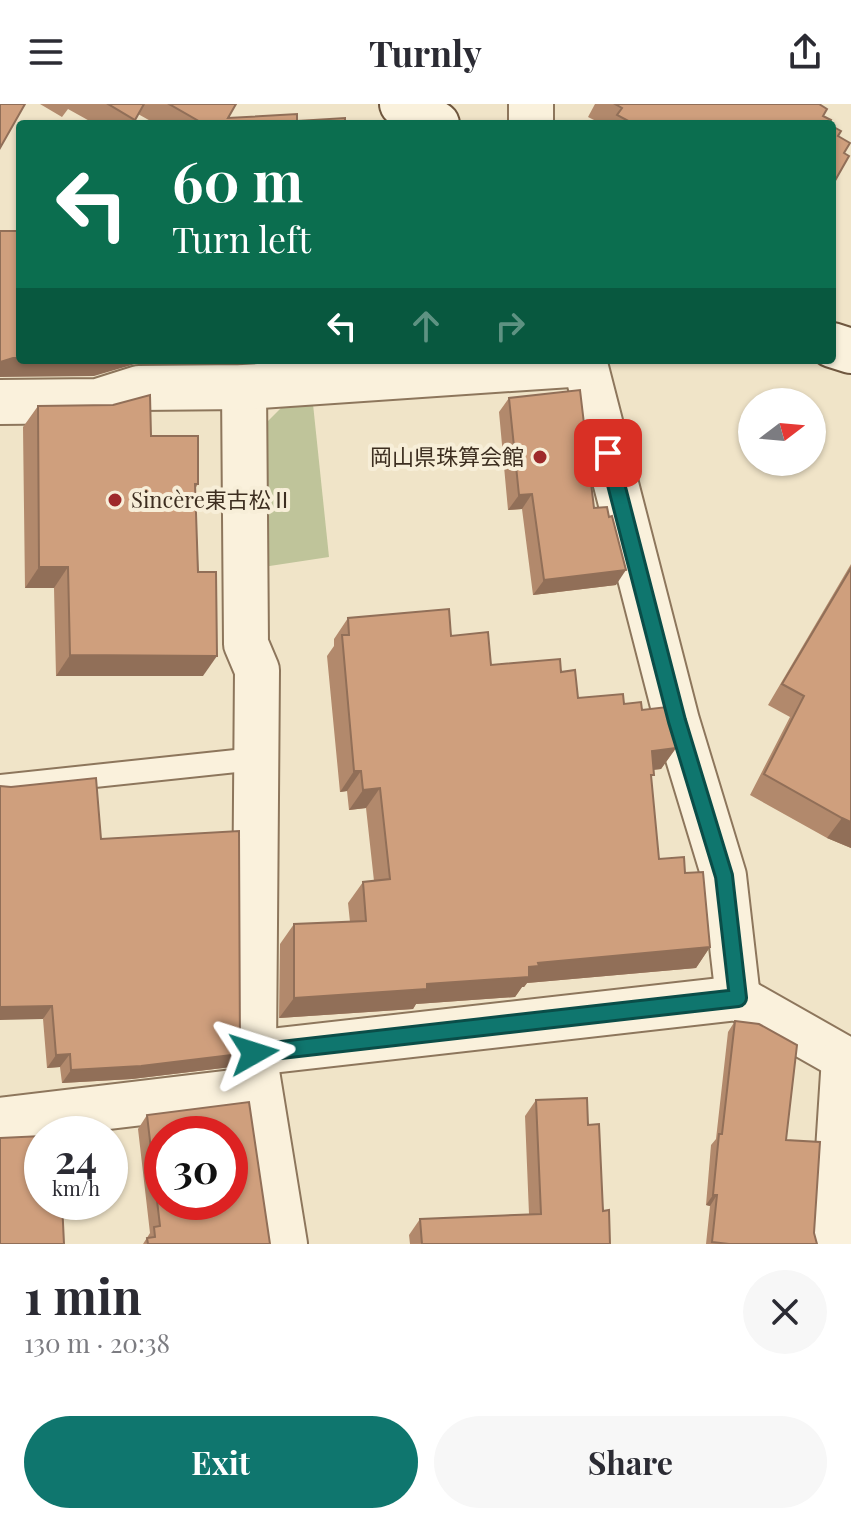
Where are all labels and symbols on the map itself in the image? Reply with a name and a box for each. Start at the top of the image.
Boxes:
north arrow [738,388,826,476]
pin [574,419,642,487]
place label: 岡山県珠算会館 [370,441,524,471]
marker: 岡山県珠算会館 [531,448,549,466]
place label: Sincère東古松Ⅱ [131,484,293,514]
marker: Sincère東古松Ⅱ [106,491,124,509]
position arrow [212,1011,296,1095]
speed limit sign: 30 [144,1116,248,1220]

